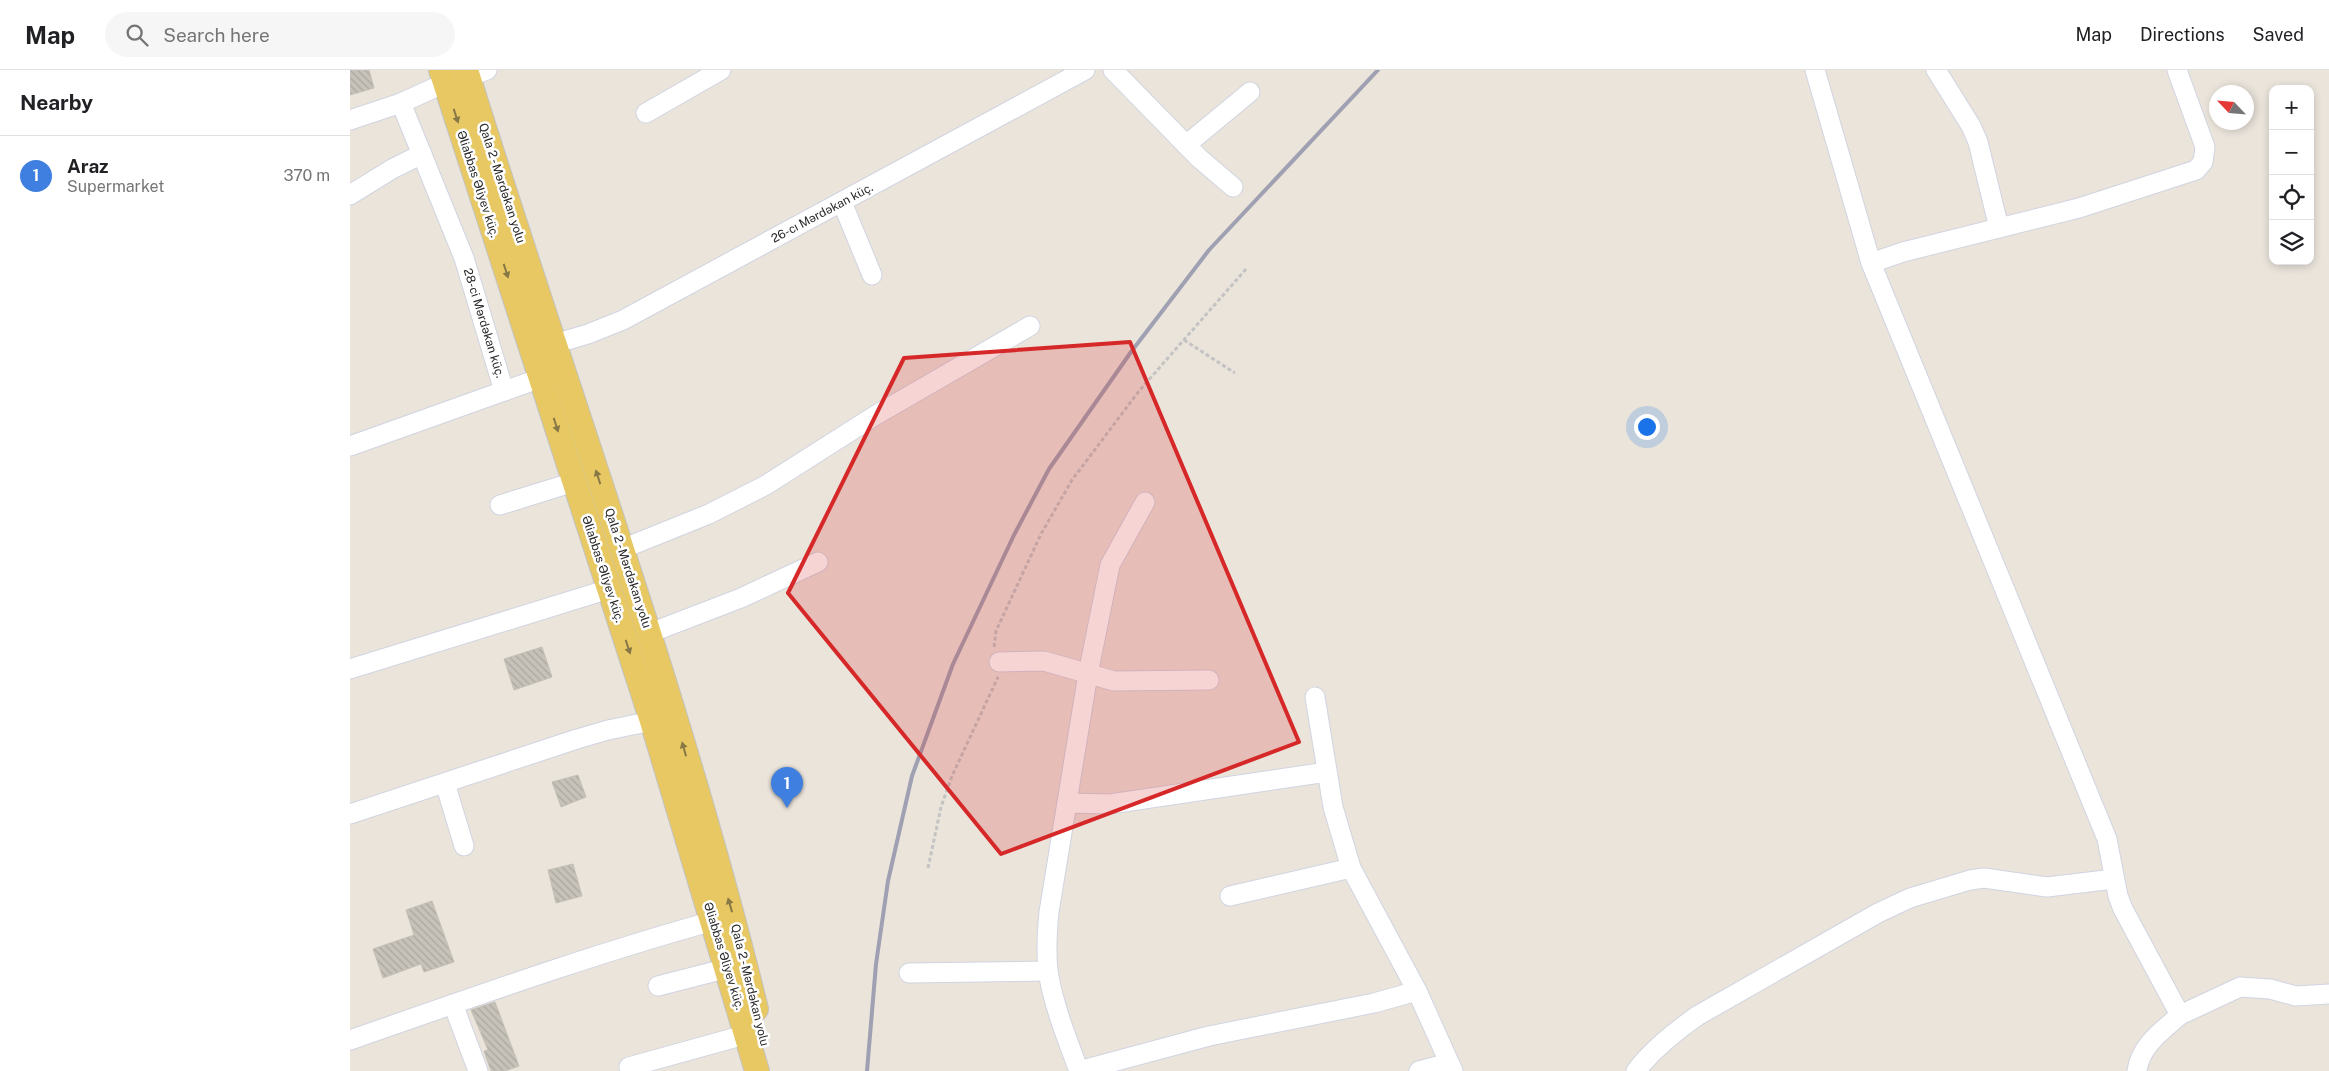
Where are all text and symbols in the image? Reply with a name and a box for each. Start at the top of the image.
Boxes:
search box [105,12,455,57]
text: Map [25,21,75,49]
icon: search [123,21,151,49]
text: Search here [163,24,270,46]
text: Map [2075,24,2112,45]
text: Directions [2140,24,2225,45]
text: Saved [2253,24,2304,45]
north arrow [2209,85,2254,130]
map controls [2269,85,2314,265]
button: + [2269,85,2314,130]
text: Nearby [20,90,93,115]
one-way arrow [452,109,460,124]
street label: Qala 2 - Mərdəkan yolu [476,121,528,245]
street label: Əliabbas Əliyev küç. [454,129,502,239]
button: − [2269,130,2314,175]
text: Araz [67,155,109,177]
text: 1 [33,166,39,185]
text: 370 m [283,166,330,185]
button: locate [2269,175,2314,220]
text: Supermarket [67,177,164,196]
street label: 26-cı Mərdəkan küç. [769,180,875,246]
button: layers [2269,220,2314,265]
one-way arrow [502,264,510,279]
street label: 28-ci Mərdəkan küç. [461,267,507,379]
your location [1634,414,1660,440]
one-way arrow [553,418,560,433]
one-way arrow [594,470,602,485]
street label: Qala 2 - Mərdəkan yolu [602,506,654,630]
street label: Əliabbas Əliyev küç. [579,514,627,624]
one-way arrow [624,639,632,654]
one-way arrow [680,741,688,756]
pin: 1 [771,767,803,808]
one-way arrow [725,897,733,912]
street label: Əliabbas Əliyev küç. [701,901,747,1011]
street label: Qala 2 - Mərdəkan yolu [728,923,772,1047]

